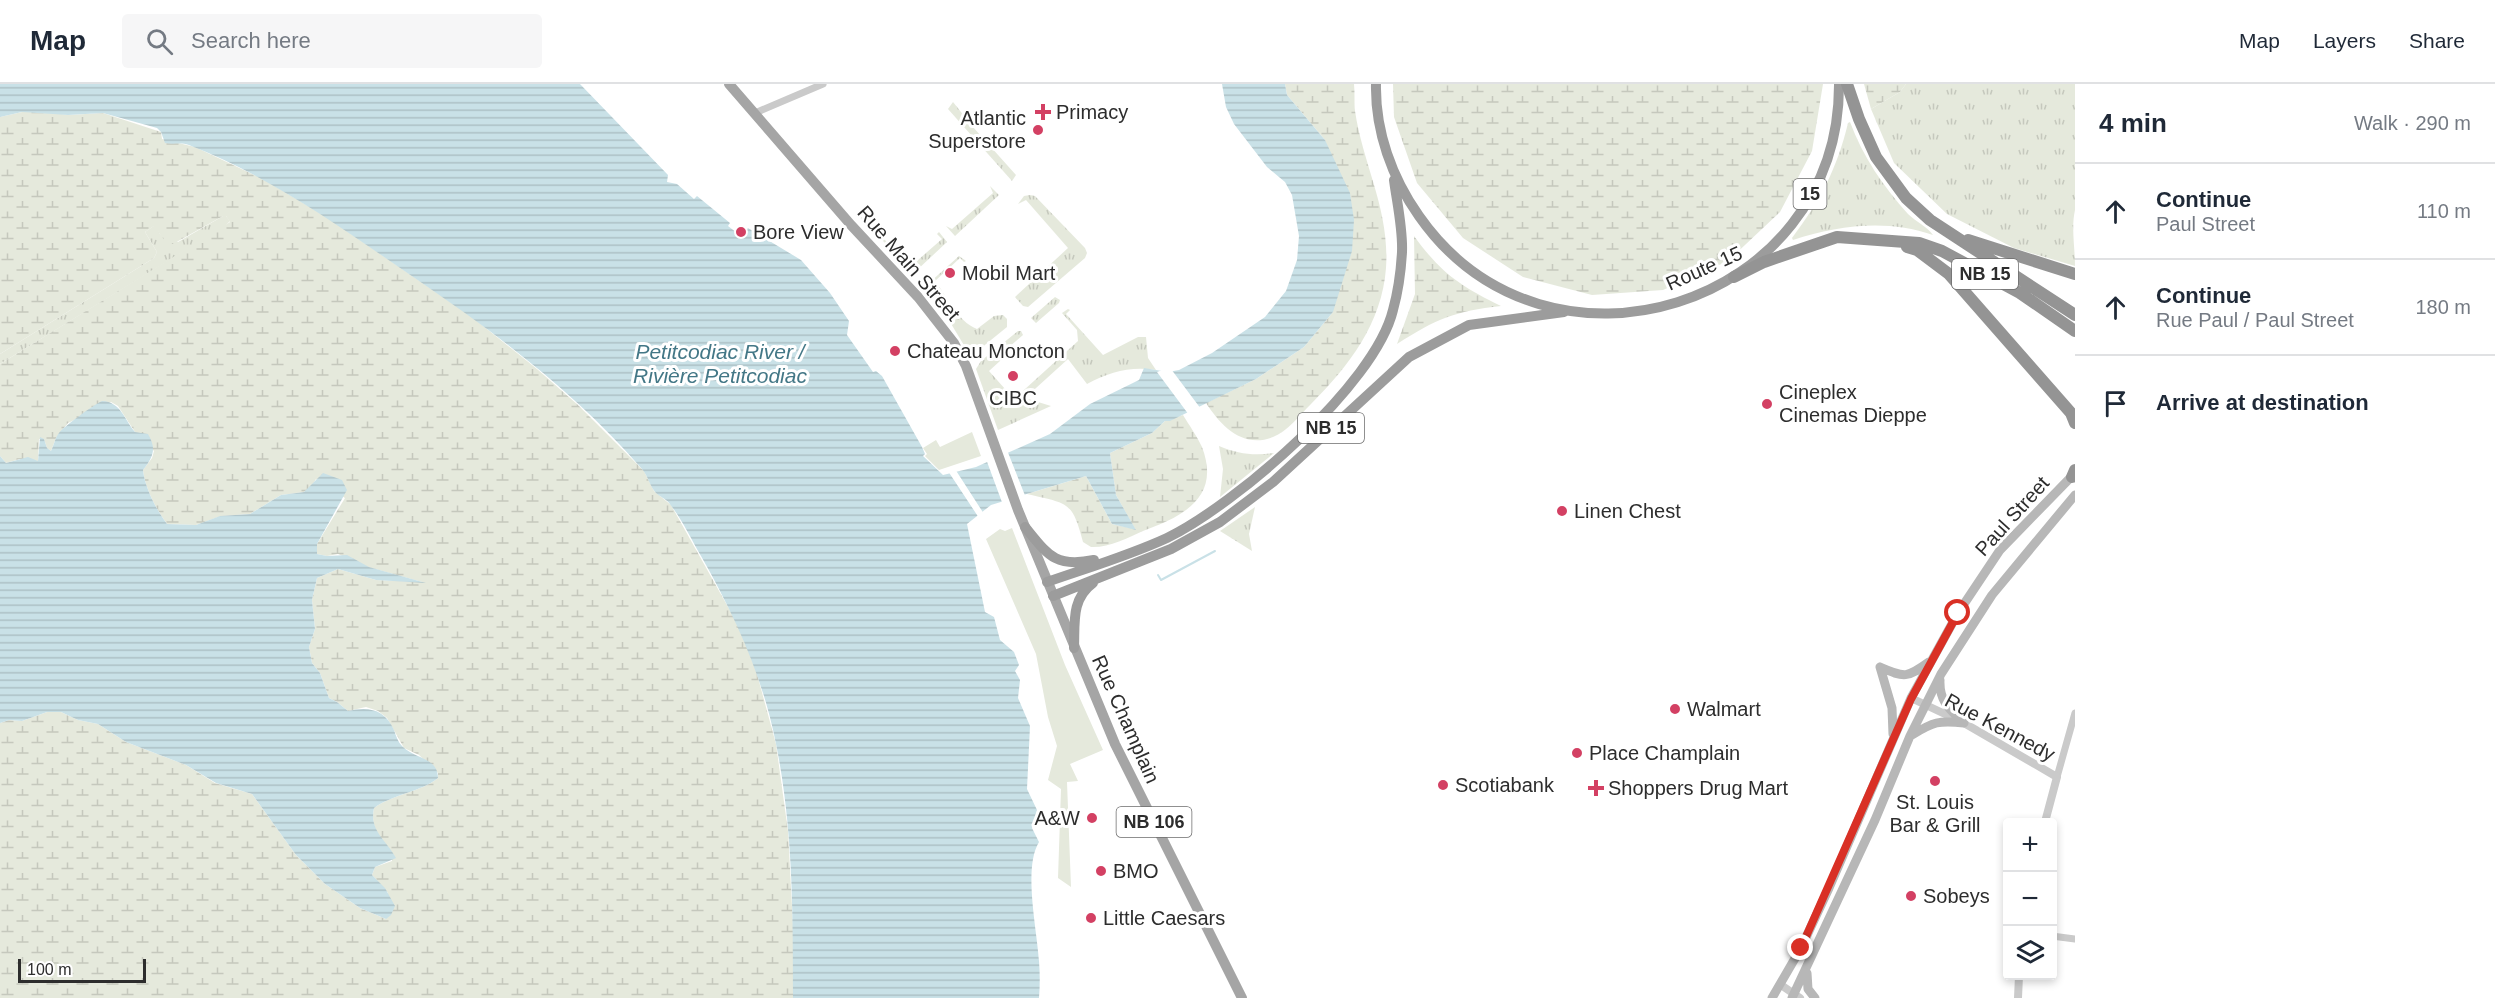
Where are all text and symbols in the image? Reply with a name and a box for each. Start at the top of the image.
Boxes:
search box [122,14,542,68]
text: Map [30,25,86,56]
icon: search [143,25,176,58]
text: Search here [191,28,311,53]
text: Map [2239,29,2280,52]
text: Layers [2313,29,2376,52]
text: Share [2409,29,2465,52]
place label: Primacy [1056,101,1128,123]
marker: Primacy [1034,103,1052,121]
place label: Atlantic Superstore [928,107,1026,152]
text: 4 min [2099,108,2167,138]
text: Walk · 290 m [2354,112,2471,134]
marker: Atlantic Superstore [1031,123,1045,137]
road number: 15 [1794,179,1826,209]
text: Continue [2156,187,2251,212]
icon: ahead [2099,195,2132,228]
text: 110 m [2417,200,2471,222]
street label: Rue Main Street [853,201,965,325]
text: Paul Street [2156,213,2255,235]
place label: Bore View [753,221,844,243]
marker: Bore View [734,225,748,239]
street label: Route 15 [1662,241,1746,295]
road number: NB 15 [1952,259,2018,289]
place label: Mobil Mart [962,262,1056,284]
marker: Mobil Mart [943,266,957,280]
text: Continue [2156,283,2251,308]
icon: ahead [2099,291,2132,324]
text: 180 m [2415,296,2471,318]
text: Rue Paul / Paul Street [2156,309,2354,331]
water label: Petitcodiac River / Rivière Petitcodiac [633,340,807,387]
place label: Chateau Moncton [907,340,1065,362]
marker: Chateau Moncton [888,344,902,358]
marker: CIBC [1006,369,1020,383]
place label: Cineplex Cinemas Dieppe [1779,381,1927,426]
place label: CIBC [989,387,1037,409]
icon: arrive [2099,387,2132,420]
text: Arrive at destination [2156,390,2369,415]
marker: Cineplex Cinemas Dieppe [1760,397,1774,411]
road number: NB 15 [1298,413,1364,443]
street label: Paul Street [1971,472,2054,560]
place label: Linen Chest [1574,500,1681,522]
marker: Linen Chest [1555,504,1569,518]
route start [1944,599,1970,625]
street label: Rue Champlain [1088,652,1164,786]
street label: Rue Kennedy [1941,689,2059,765]
place label: Walmart [1687,698,1761,720]
marker: Walmart [1668,702,1682,716]
place label: Place Champlain [1589,742,1740,764]
marker: Place Champlain [1570,746,1584,760]
place label: Scotiabank [1455,774,1555,796]
marker: St. Louis Bar & Grill [1928,774,1942,788]
place label: Shoppers Drug Mart [1608,777,1789,799]
marker: Scotiabank [1436,778,1450,792]
marker: Shoppers Drug Mart [1589,781,1603,795]
place label: St. Louis Bar & Grill [1889,791,1981,836]
place label: A&W [1034,807,1080,829]
road number: NB 106 [1116,807,1192,837]
marker: A&W [1085,811,1099,825]
map controls [2003,818,2057,980]
button: + [2003,818,2057,872]
place label: BMO [1113,860,1159,882]
marker: BMO [1094,864,1108,878]
button: − [2003,872,2057,926]
place label: Sobeys [1923,885,1990,907]
marker: Sobeys [1904,889,1918,903]
place label: Little Caesars [1103,907,1225,929]
marker: Little Caesars [1084,911,1098,925]
button: layers [2003,926,2057,980]
route end [1787,934,1813,960]
scale bar [18,956,146,984]
text: 100 m [27,961,71,978]

